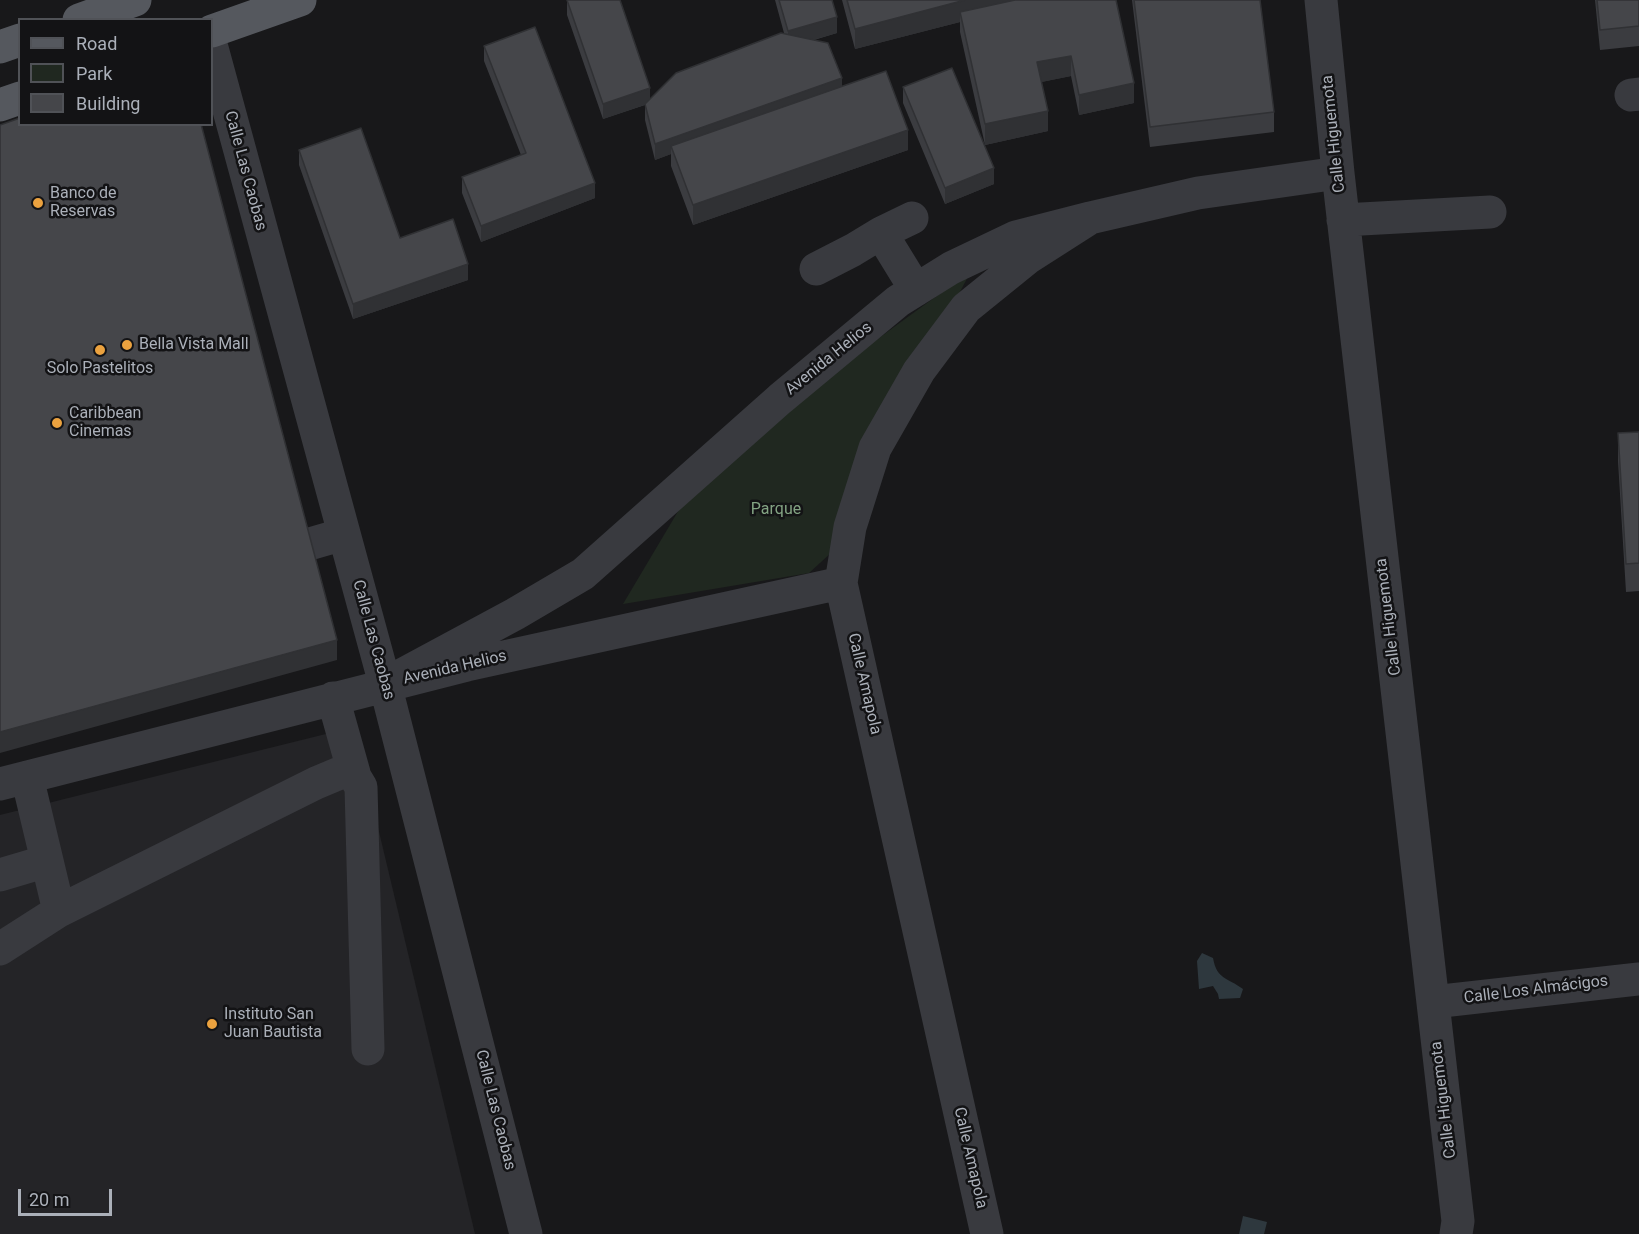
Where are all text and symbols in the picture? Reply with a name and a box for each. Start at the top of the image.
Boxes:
legend [18,18,213,126]
text: Road [76,33,117,54]
text: Park [76,63,112,84]
street label: Calle Higuemota [1318,74,1350,194]
text: Building [76,93,140,114]
street label: Calle Las Caobas [220,109,270,233]
place label: Banco de Reservas [50,184,116,222]
marker: Banco de Reservas [31,196,45,210]
street label: Avenida Helios [782,318,876,400]
place label: Bella Vista Mall [139,335,249,355]
marker: Bella Vista Mall [120,338,134,352]
marker: Solo Pastelitos [93,343,107,357]
place label: Solo Pastelitos [47,359,153,379]
place label: Caribbean Cinemas [69,404,141,442]
marker: Caribbean Cinemas [50,416,64,430]
park label: Parque [751,500,801,520]
street label: Calle Higuemota [1372,557,1406,677]
street label: Calle Las Caobas [348,578,398,702]
street label: Calle Amapola [843,632,885,736]
street label: Avenida Helios [401,647,509,689]
street label: Calle Los Almácigos [1463,972,1609,1008]
place label: Instituto San Juan Bautista [224,1005,322,1043]
marker: Instituto San Juan Bautista [205,1017,219,1031]
street label: Calle Higuemota [1427,1040,1461,1160]
street label: Calle Las Caobas [471,1048,519,1172]
street label: Calle Amapola [949,1106,991,1210]
scale bar [21,1177,116,1215]
text: 20 m [29,1189,69,1210]

